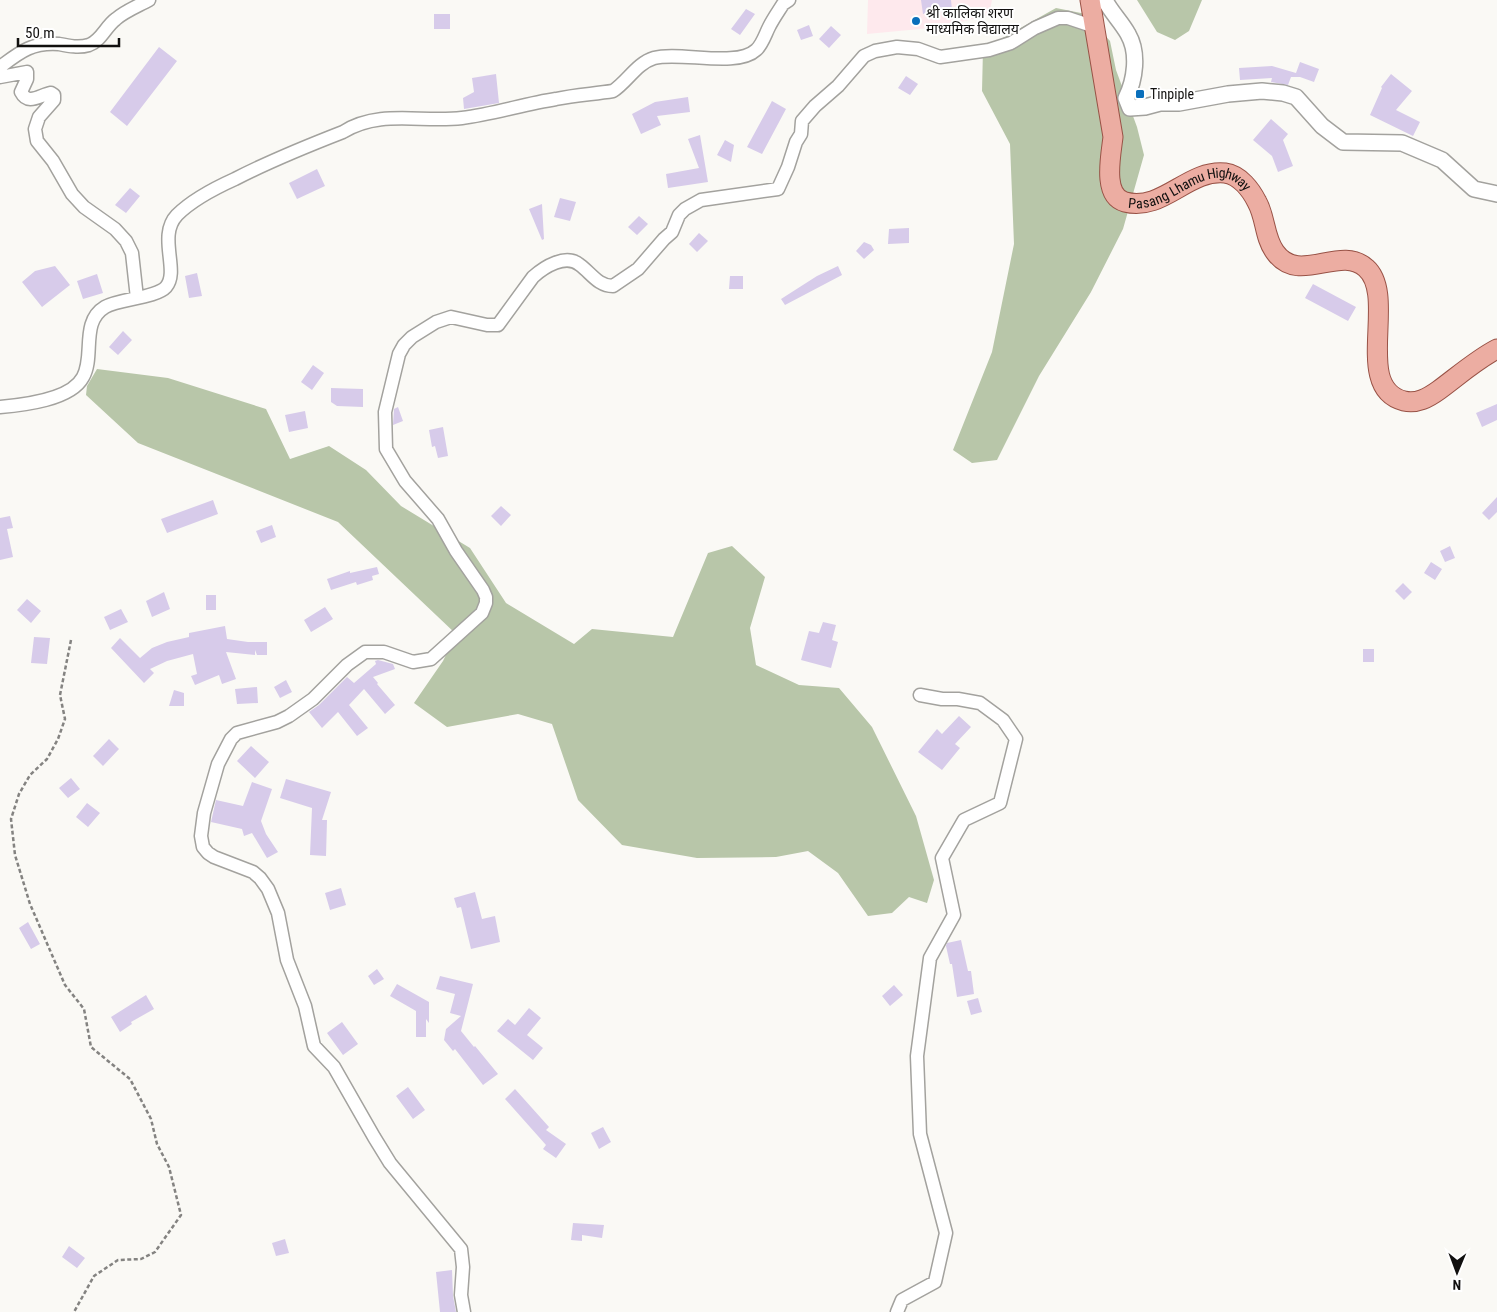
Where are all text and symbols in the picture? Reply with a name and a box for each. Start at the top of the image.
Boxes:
place label: श्री कालिका शरण माध्यमिक विद्यालय [926,5,1020,37]
scale bar [18,15,119,47]
marker: श्री कालिका शरण माध्यमिक विद्यालय [910,15,922,27]
text: 50 m [25,24,55,42]
place label: Tinpiple [1150,86,1195,102]
marker: Tinpiple [1134,88,1146,100]
street label: Pasang Lhamu Highway [1128,165,1255,212]
north arrow [1432,1247,1482,1297]
text: N [1452,1277,1461,1293]

